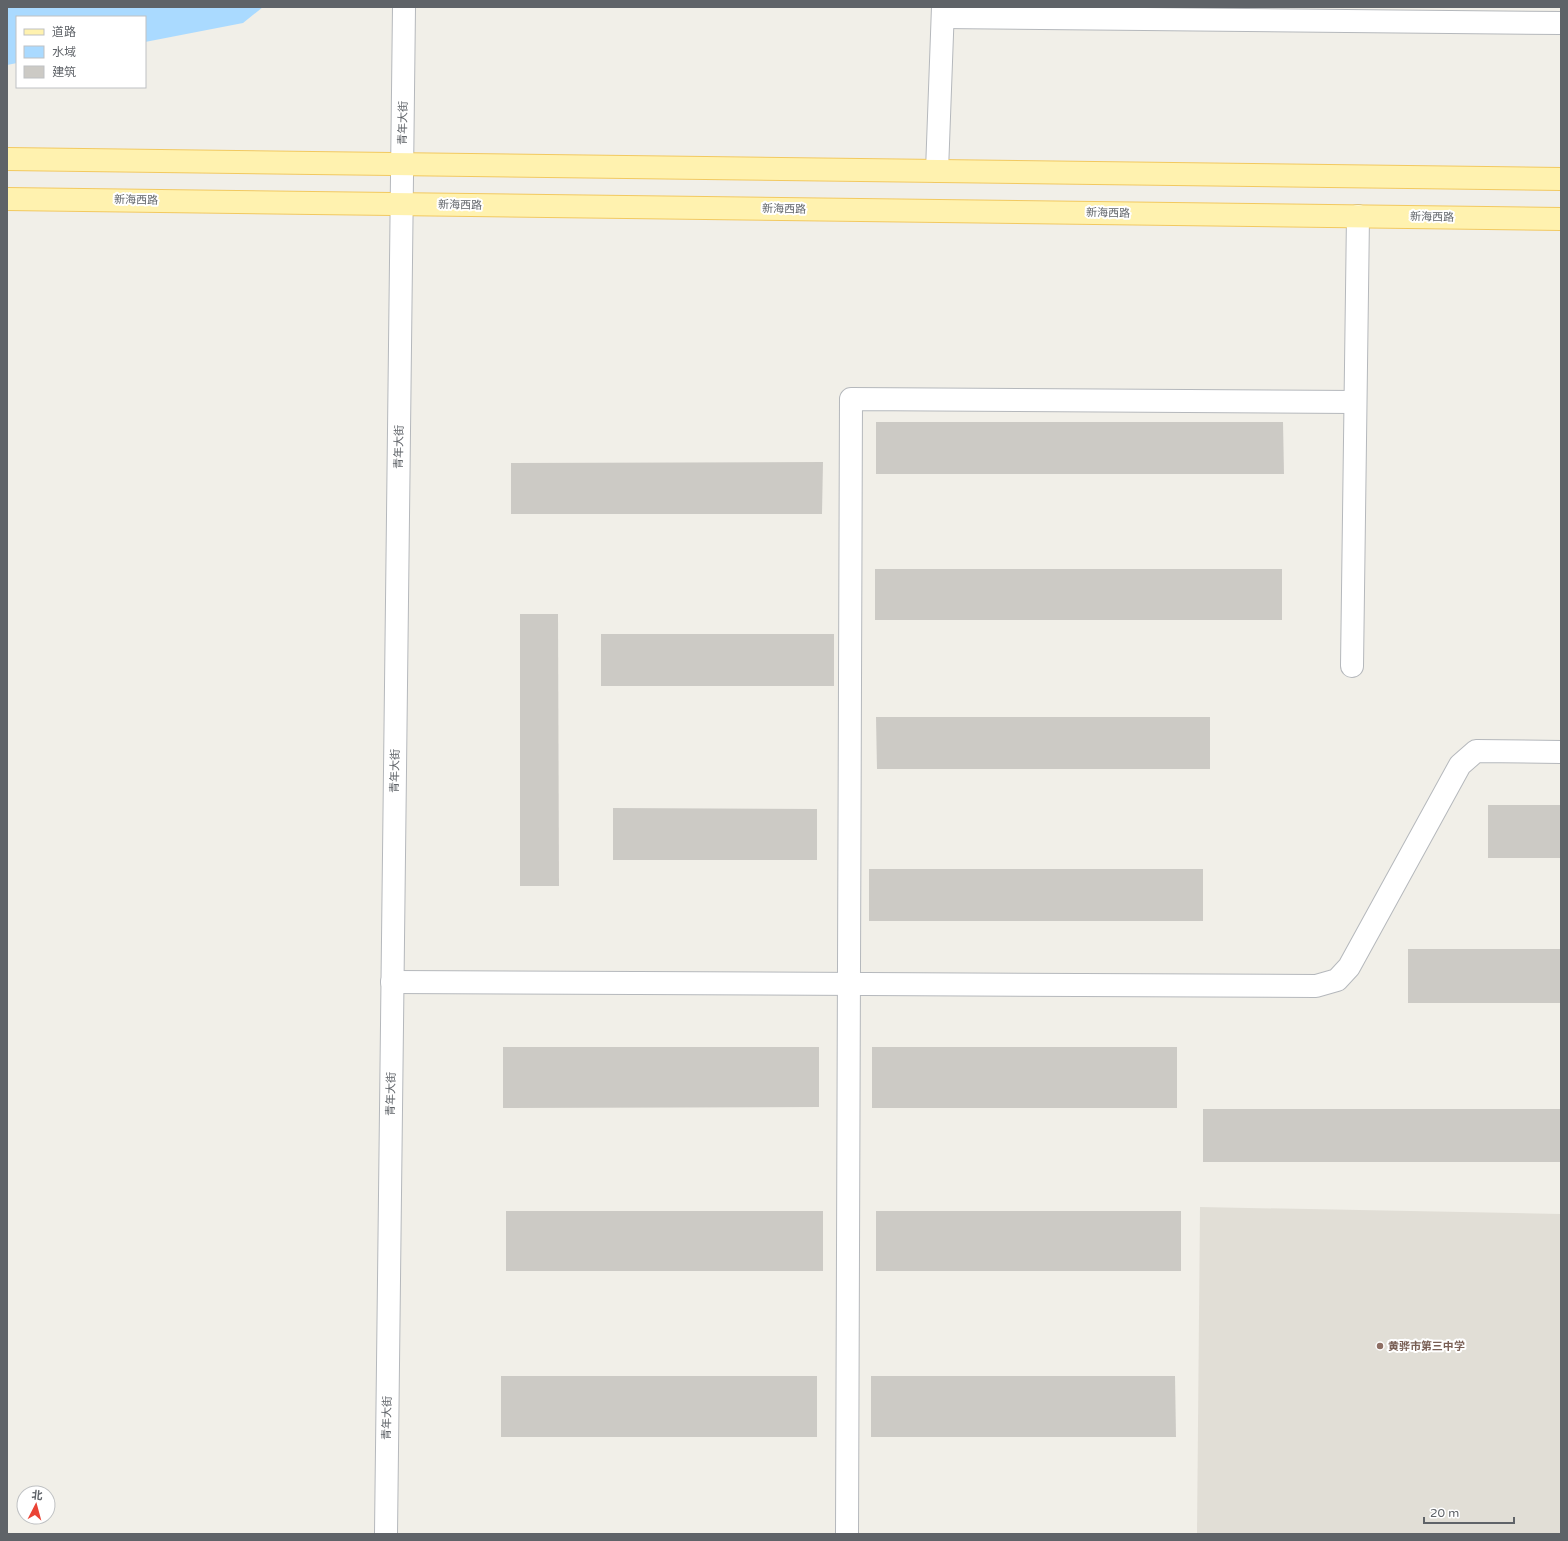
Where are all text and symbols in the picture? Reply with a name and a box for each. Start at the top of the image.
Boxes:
legend [16,16,146,88]
text: 道路 [52,25,76,39]
text: 水域 [52,45,76,59]
text: 建筑 [52,65,76,79]
street label: 青年大街 [396,101,410,145]
street label: 新海西路 [114,193,158,207]
street label: 新海西路 [438,198,482,212]
street label: 新海西路 [762,202,806,216]
street label: 新海西路 [1086,206,1130,220]
street label: 新海西路 [1410,210,1454,224]
street label: 青年大街 [392,425,406,469]
street label: 青年大街 [388,749,402,793]
street label: 青年大街 [384,1072,398,1116]
place label: 黄骅市第三中学 [1388,1340,1465,1353]
marker: 黄骅市第三中学 [1375,1341,1385,1351]
street label: 青年大街 [380,1396,394,1440]
north arrow [16,1485,56,1525]
text: 北 [31,1489,43,1503]
scale bar [1424,1499,1514,1525]
text: 20 m [1430,1506,1459,1520]

